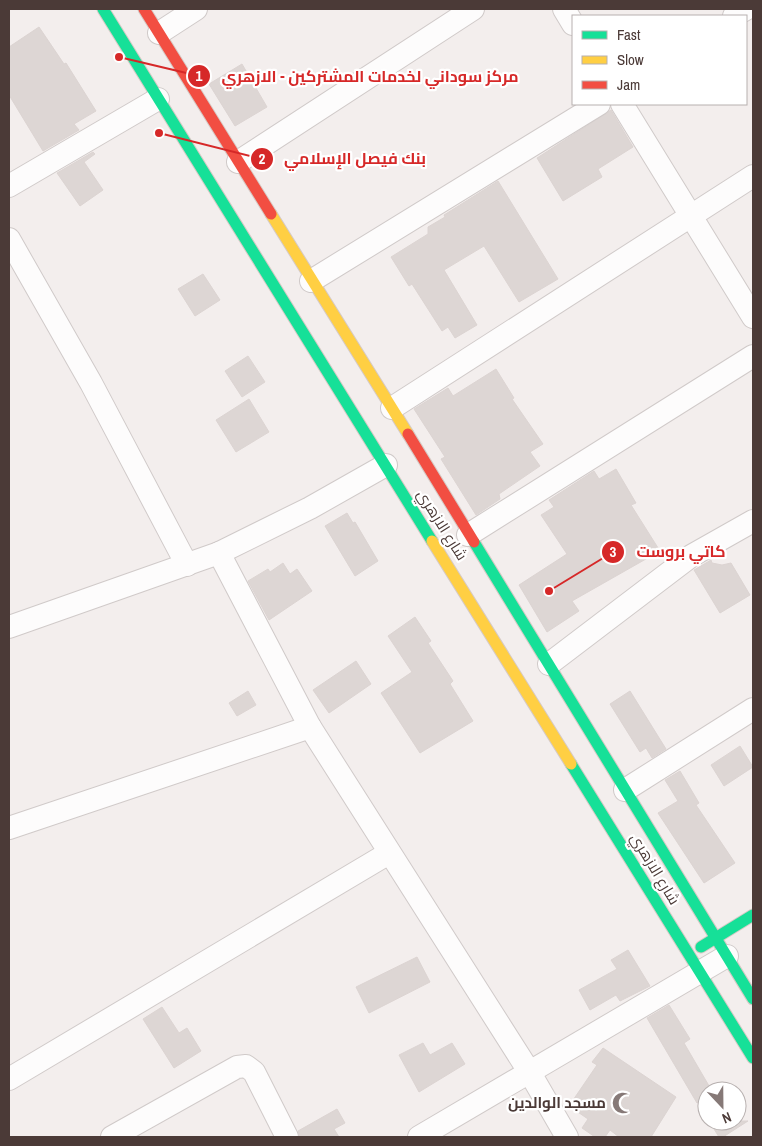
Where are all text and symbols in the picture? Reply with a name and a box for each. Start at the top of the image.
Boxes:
legend [572,15,747,105]
text: Fast [617,24,641,45]
text: Slow [617,49,644,70]
callout: مركز سوداني لخدمات المشتركين - الازهري [187,61,529,92]
text: 1 [196,65,203,86]
text: مركز سوداني لخدمات المشتركين - الازهري [221,65,519,89]
text: Jam [617,74,640,95]
callout: بنك فيصل الإسلامي [249,143,436,174]
text: بنك فيصل الإسلامي [284,147,426,171]
text: 2 [259,148,266,169]
street label: شارع الازهري [411,485,473,565]
callout: كاتي بروست [601,536,735,567]
text: كاتي بروست [636,540,726,564]
text: 3 [610,541,617,562]
street label: شارع الازهري [624,829,685,909]
north arrow [697,1081,747,1131]
mosque icon: مسجد الوالدين [610,1090,636,1116]
place label: مسجد الوالدين [508,1092,606,1113]
text: N [720,1108,734,1128]

